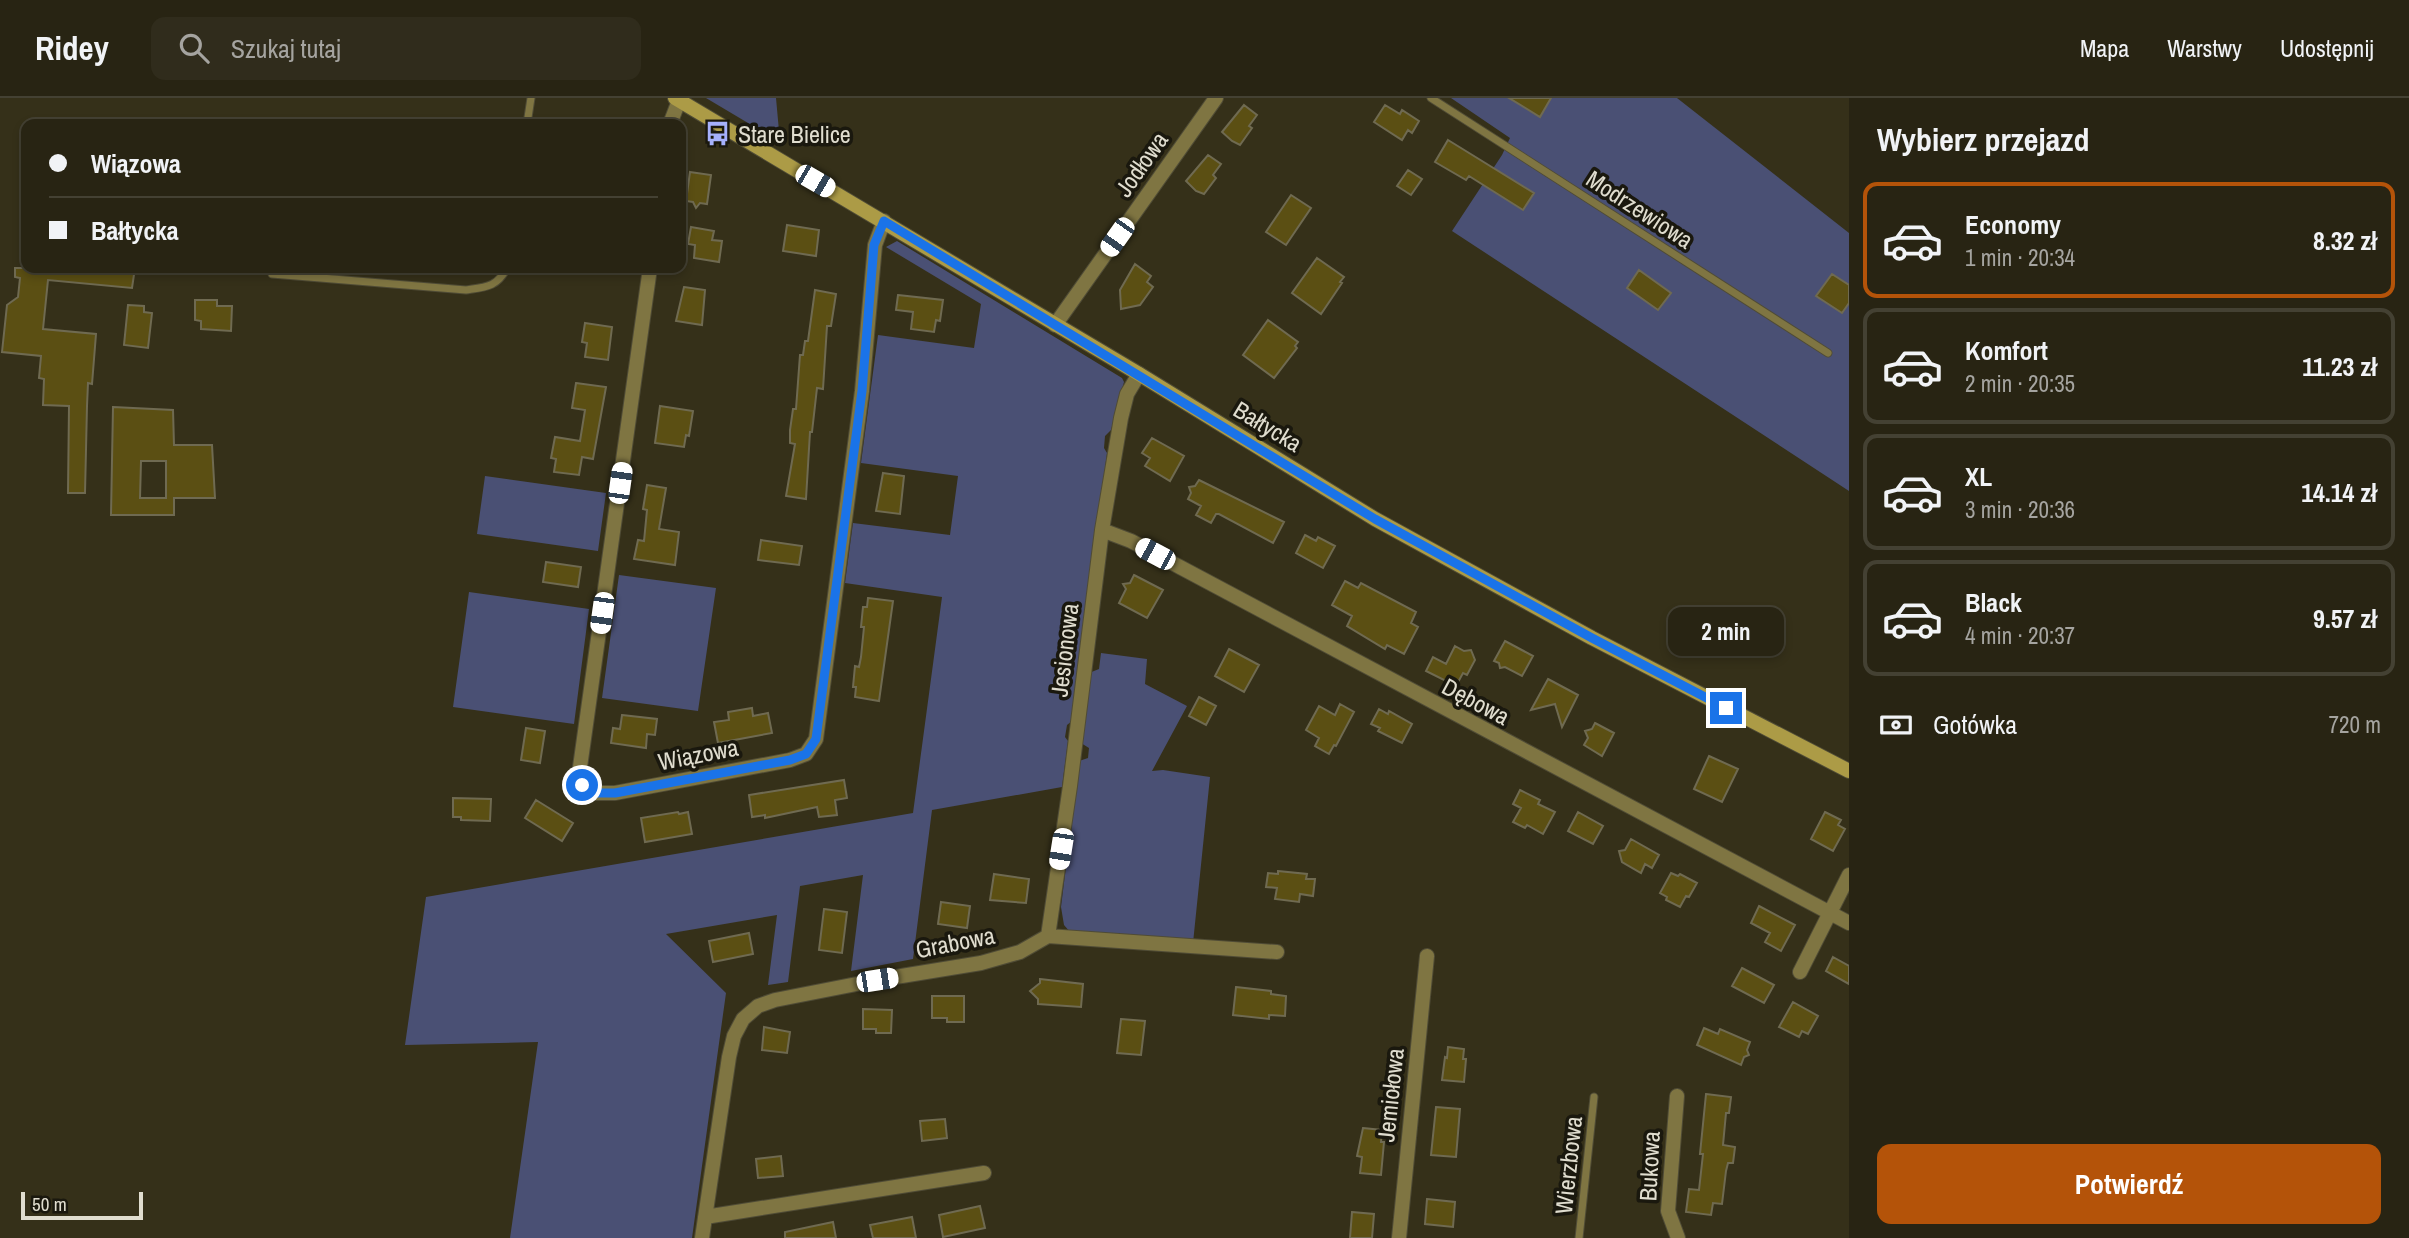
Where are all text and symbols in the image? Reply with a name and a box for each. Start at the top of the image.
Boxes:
search box [151,17,641,80]
text: Ridey [35,26,109,70]
icon: search [175,29,213,67]
text: Szukaj tutaj [231,31,341,66]
text: Mapa [2080,32,2129,64]
text: Warstwy [2167,32,2242,64]
text: Udostępnij [2280,32,2374,64]
place label: Stare Bielice [738,118,851,150]
text: Wybierz przejazd [1877,118,2089,161]
bus stop icon: Stare Bielice [704,120,732,148]
street label: Jodłowa [1107,125,1175,203]
text: Wiązowa [91,146,181,181]
car [792,161,839,201]
street label: Modrzewiowa [1580,163,1700,256]
text: Economy [1965,207,2061,242]
icon: car [1881,209,1944,272]
text: Bałtycka [91,213,179,248]
car [1097,214,1138,260]
text: 8.32 zł [2313,223,2377,258]
text: 1 min · 20:34 [1965,242,2075,273]
text: Komfort [1965,333,2048,368]
icon: car [1881,335,1944,398]
text: 11.23 zł [2302,349,2377,384]
text: 2 min · 20:35 [1965,368,2075,399]
street label: Bałtycka [1228,393,1308,459]
text: XL [1965,459,1992,494]
car [607,461,634,505]
icon: car [1881,461,1944,524]
text: 14.14 zł [2301,475,2377,510]
text: 3 min · 20:36 [1965,494,2075,525]
car [1132,535,1179,573]
text: Black [1965,585,2022,620]
icon: car [1881,587,1944,650]
car [589,591,616,635]
street label: Jesionowa [1042,601,1086,699]
text: 9.57 zł [2313,601,2377,636]
callout: 2 min [1668,606,1784,656]
text: 2 min [1701,616,1751,647]
text: 4 min · 20:37 [1965,620,2075,651]
street label: Dębowa [1437,670,1515,732]
route end [1710,692,1742,724]
icon: cash [1877,706,1915,744]
text: Gotówka [1933,707,2017,742]
text: 720 m [2329,709,2381,740]
street label: Wiązowa [655,731,741,777]
route start [566,769,598,801]
car [1048,827,1075,871]
street label: Grabowa [913,919,997,965]
car [855,966,900,994]
street label: Jemiołowa [1369,1047,1411,1143]
street label: Wierzbowa [1547,1114,1589,1216]
street label: Bukowa [1631,1130,1667,1202]
button: Potwierdź [1877,1144,2381,1224]
scale bar [21,1189,144,1221]
text: 50 m [32,1191,67,1217]

